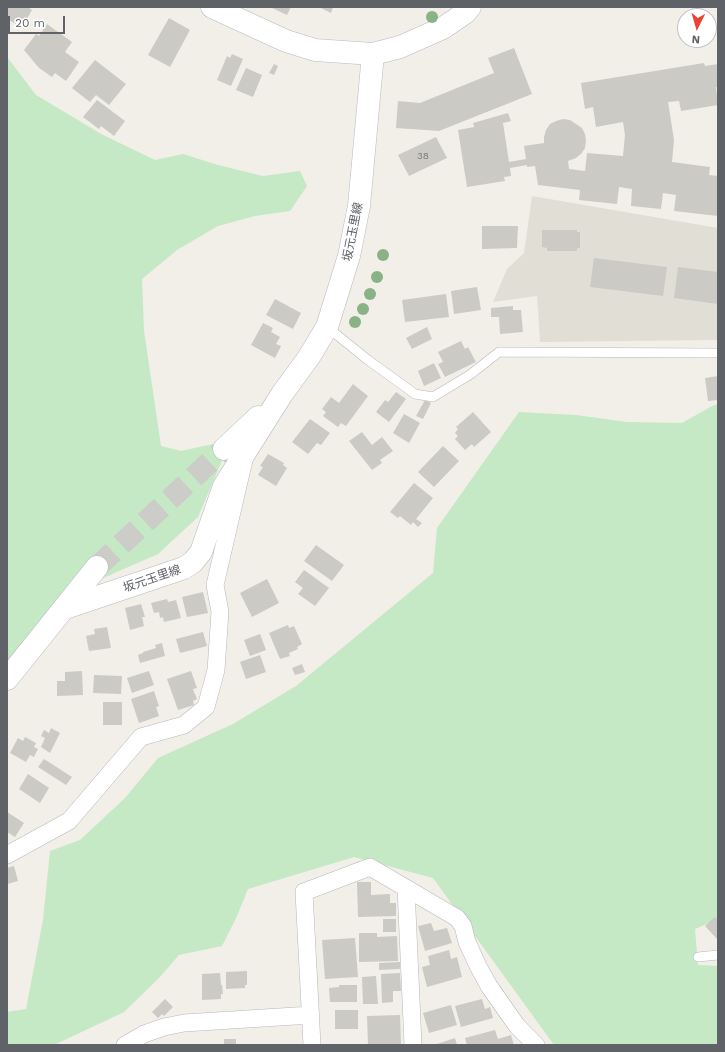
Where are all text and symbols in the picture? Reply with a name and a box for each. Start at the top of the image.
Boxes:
scale bar [10,8,67,34]
north arrow [677,8,717,48]
text: 20 m [15,16,45,30]
text: N [691,33,701,46]
house number: 38 [417,150,429,162]
street label: 坂元玉里線 [340,201,366,263]
street label: 坂元玉里線 [121,562,183,596]

